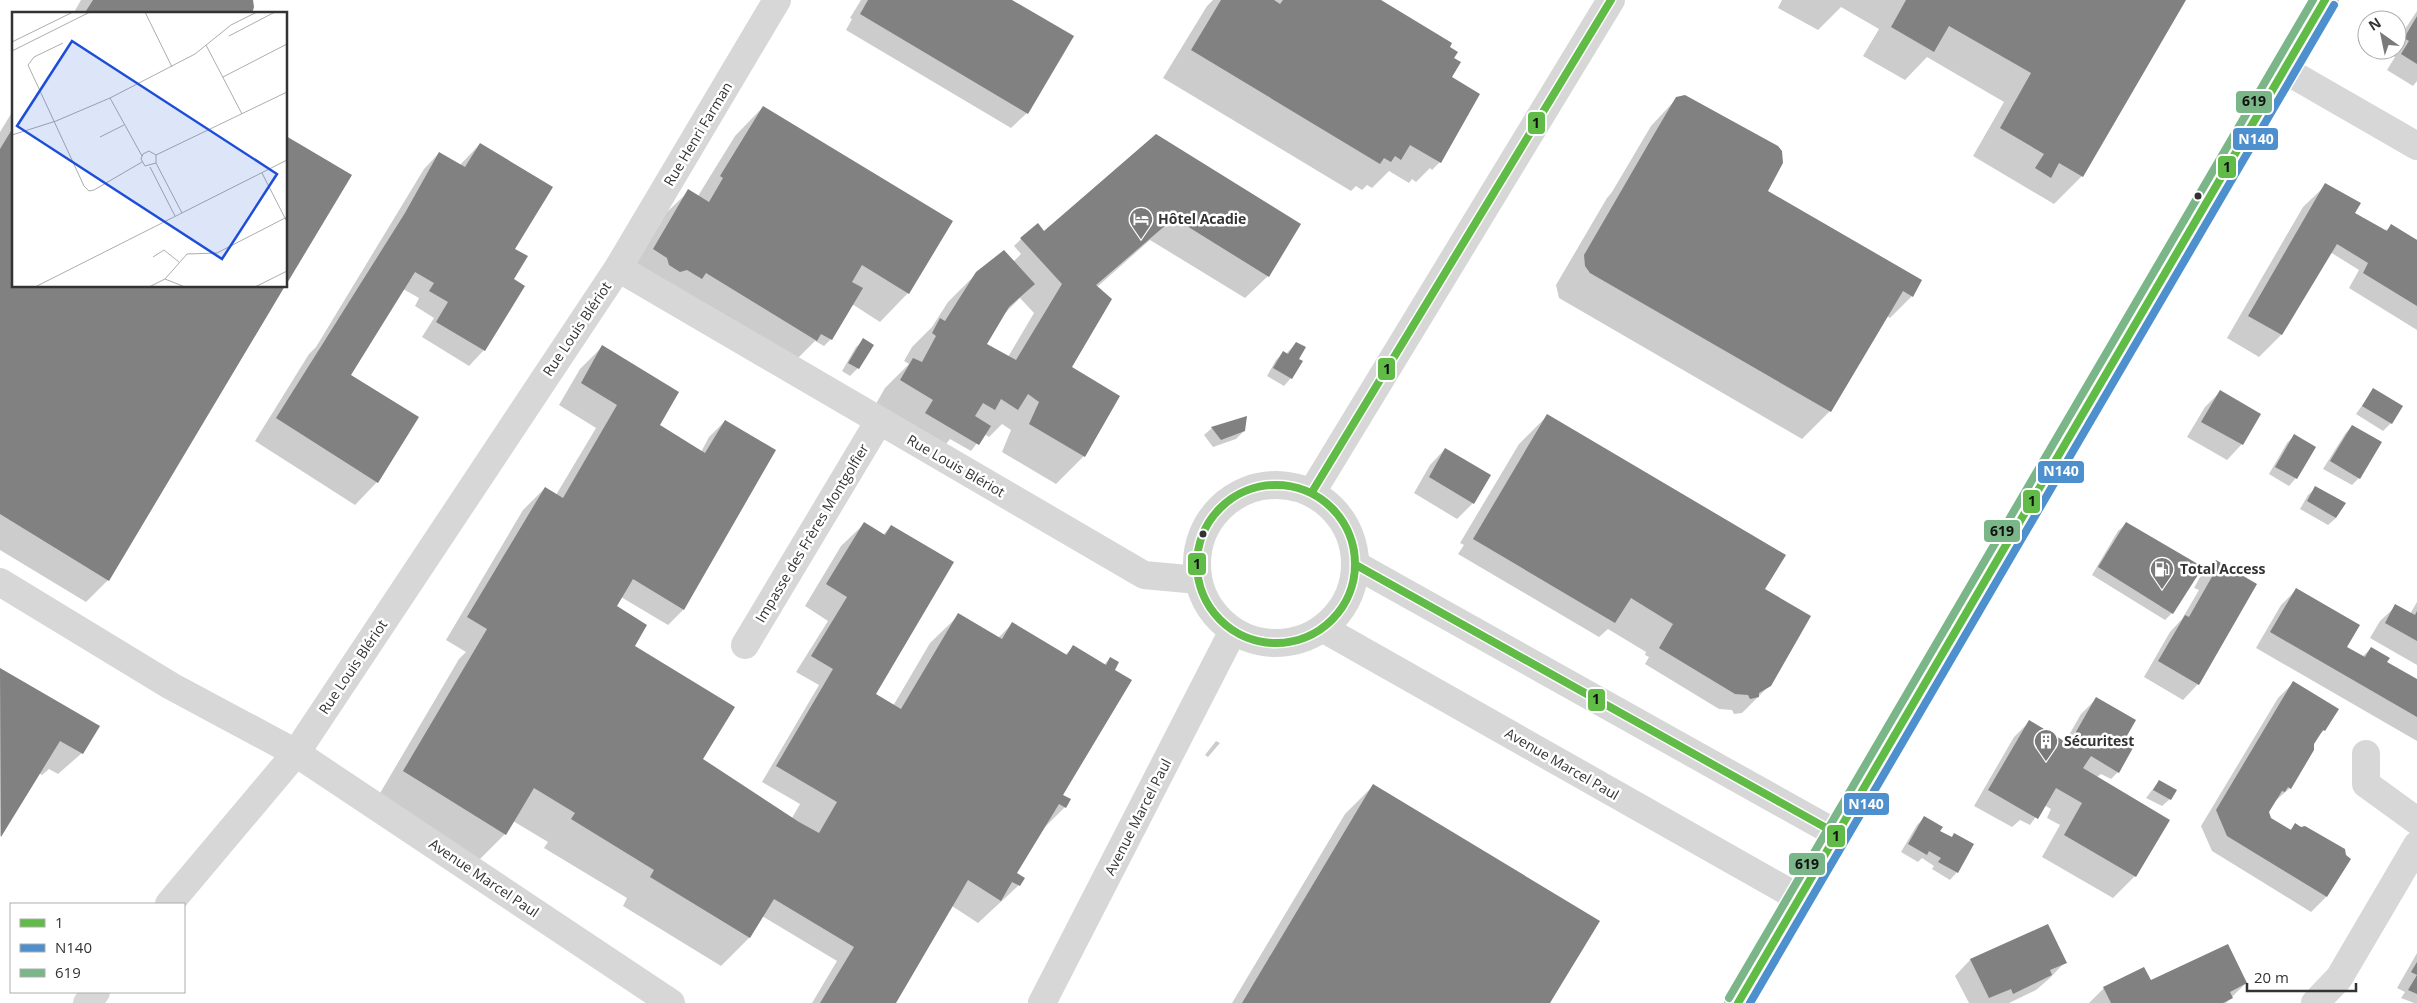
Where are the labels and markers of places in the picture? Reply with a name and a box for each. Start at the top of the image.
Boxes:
unlabelled marker [2193,191,2203,201]
hotel icon: Hôtel Acadie [1128,206,1154,240]
place label: Hôtel Acadie [1158,209,1246,228]
unlabelled marker [1198,529,1208,539]
fuel station icon: Total Access [2149,556,2175,590]
place label: Total Access [2180,559,2266,578]
building icon: Sécuritest [2033,728,2059,762]
place label: Sécuritest [2064,731,2134,750]

